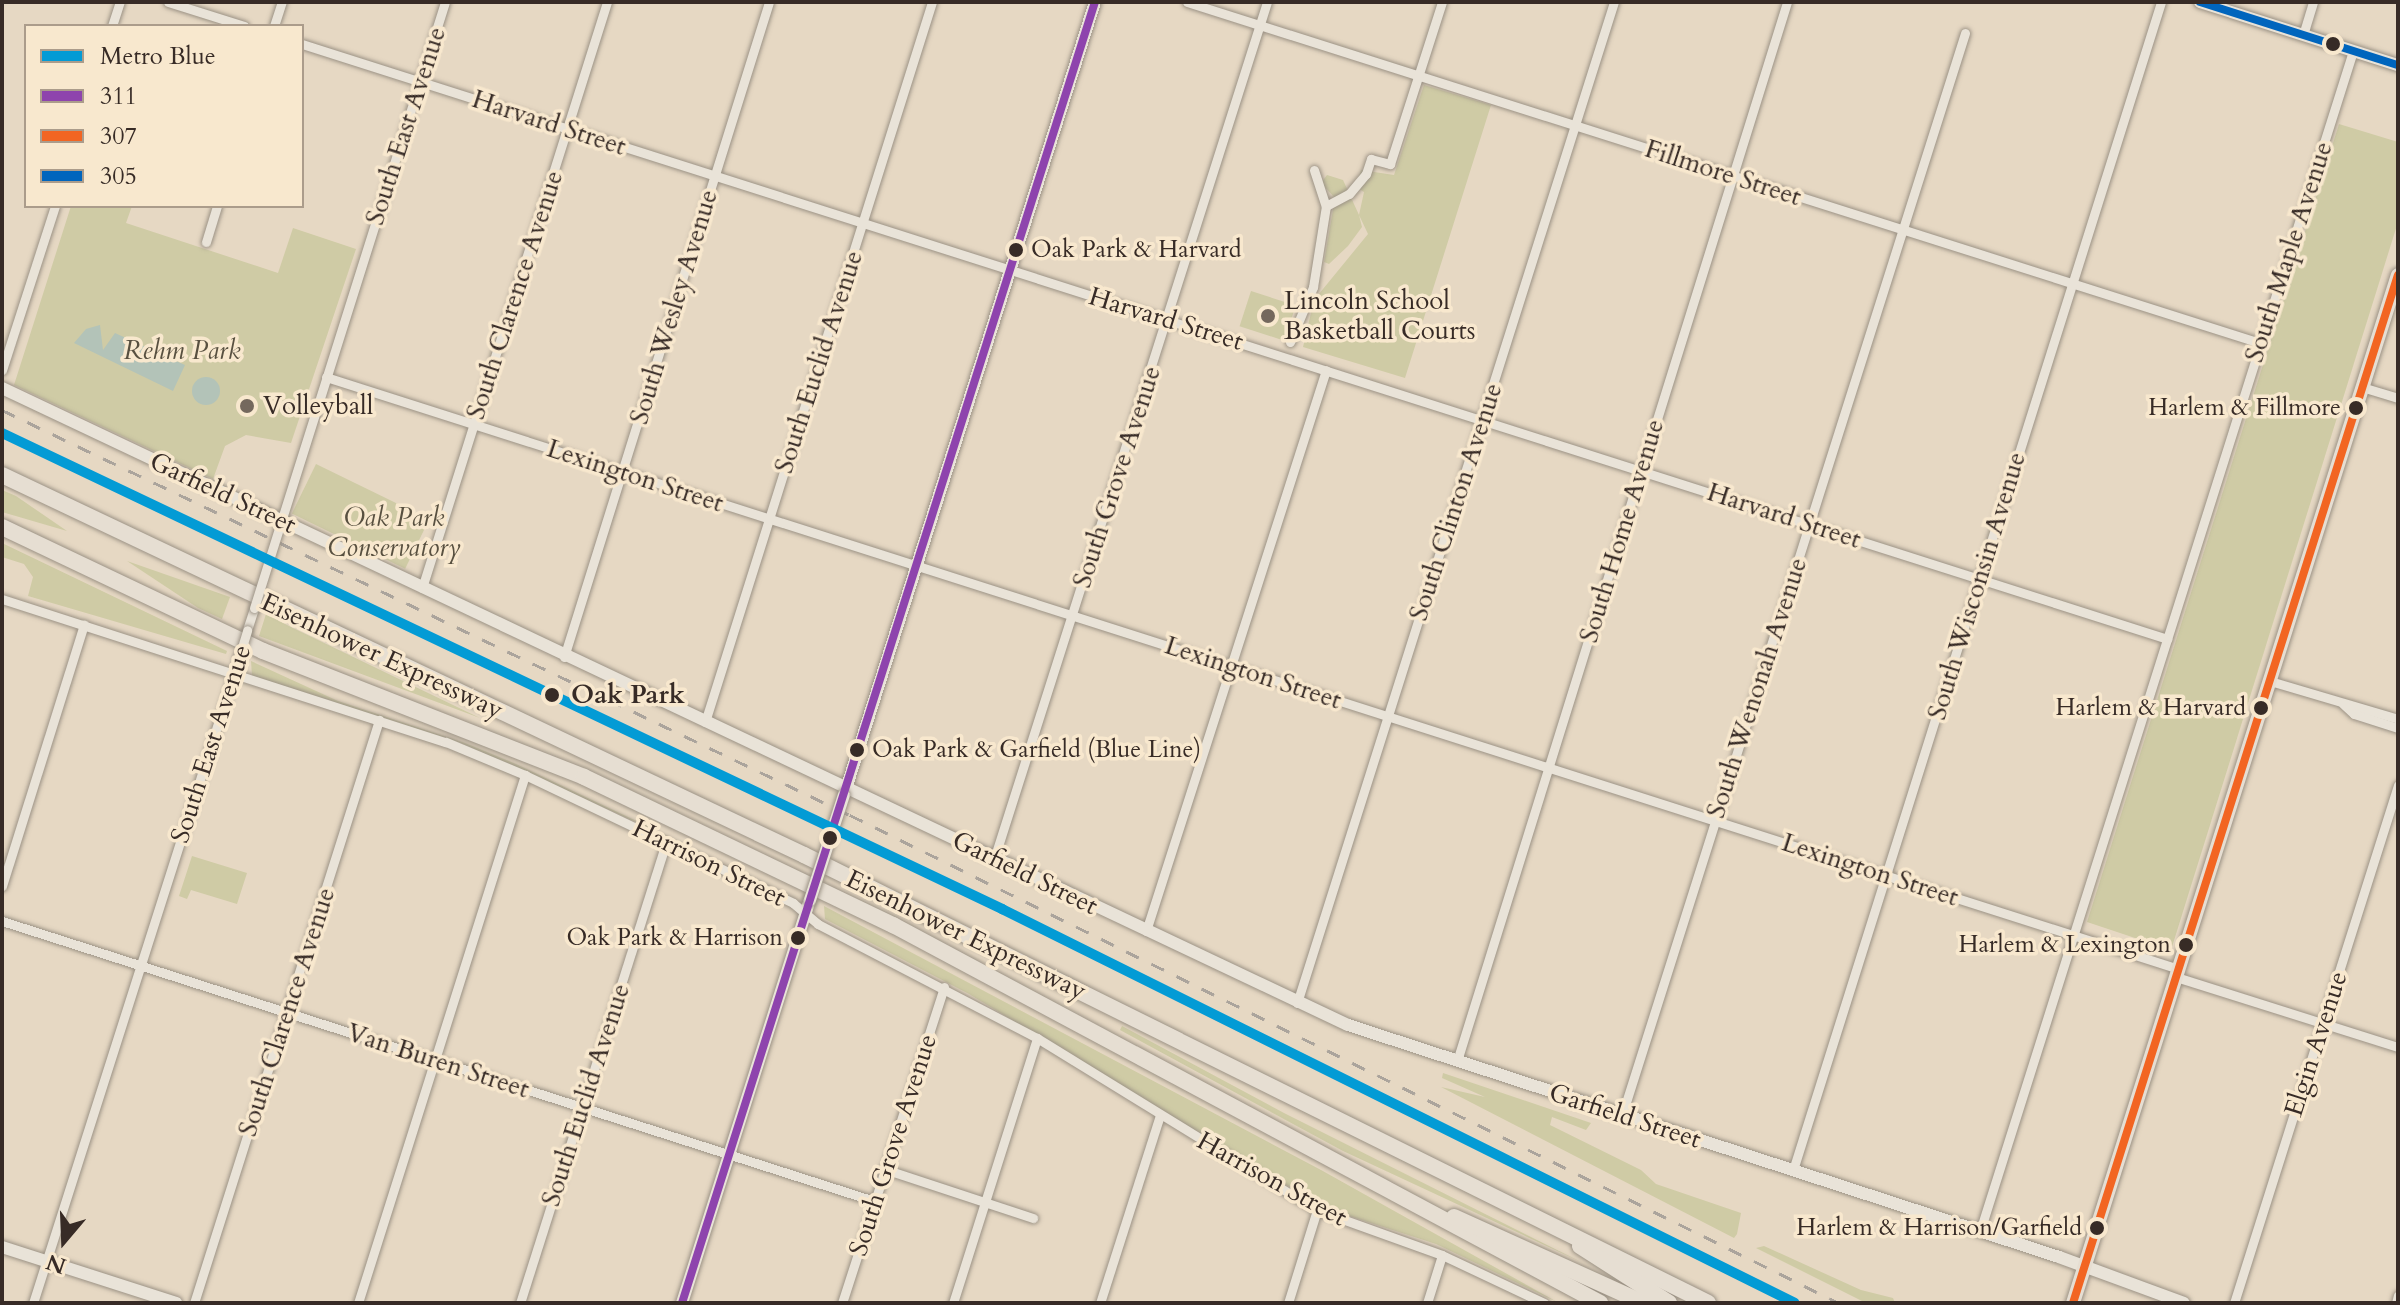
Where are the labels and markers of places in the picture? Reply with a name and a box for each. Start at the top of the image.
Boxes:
unlabelled marker [2325,36,2341,52]
place label: Oak Park & Harvard [1031,236,1242,264]
marker: Oak Park & Harvard [1008,242,1024,258]
place label: Lincoln School Basketball Courts [1284,285,1476,346]
marker: Lincoln School Basketball Courts [1259,307,1277,325]
place label: Volleyball [263,390,373,422]
place label: Harlem & Fillmore [2148,394,2341,422]
marker: Volleyball [238,397,256,415]
marker: Harlem & Fillmore [2348,400,2364,416]
place label: Oak Park [571,679,685,711]
marker: Oak Park [540,683,564,707]
place label: Harlem & Harvard [2056,694,2246,722]
marker: Harlem & Harvard [2253,700,2269,716]
place label: Oak Park & Garfield (Blue Line) [872,736,1201,764]
marker: Oak Park & Garfield (Blue Line) [849,742,865,758]
unlabelled marker [822,830,838,846]
place label: Oak Park & Harrison [566,924,783,952]
marker: Oak Park & Harrison [790,930,806,946]
place label: Harlem & Lexington [1958,931,2171,959]
marker: Harlem & Lexington [2178,937,2194,953]
place label: Harlem & Harrison/Garfield [1796,1214,2082,1242]
marker: Harlem & Harrison/Garfield [2089,1220,2105,1236]

